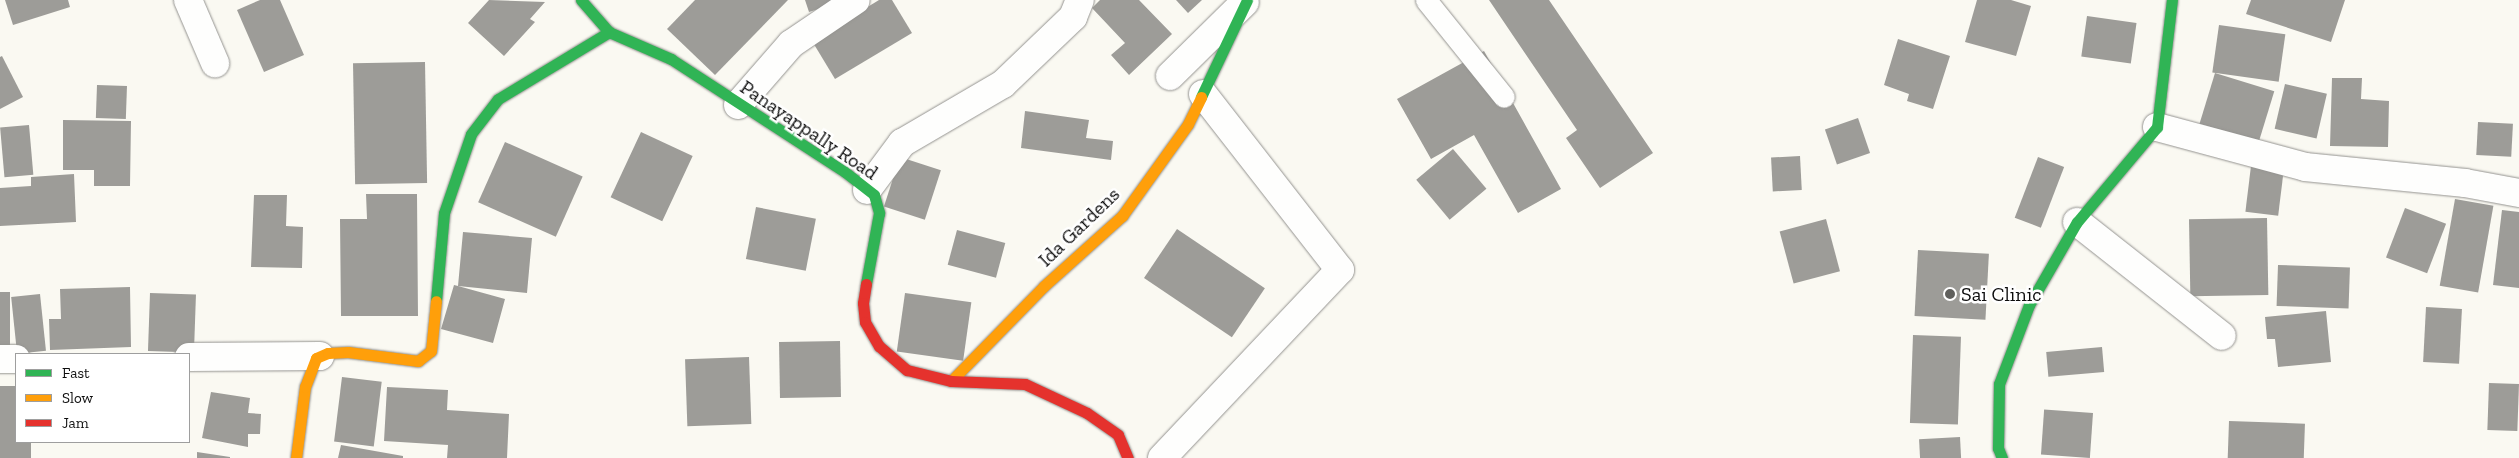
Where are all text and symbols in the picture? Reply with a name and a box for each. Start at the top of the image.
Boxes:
street label: Panayappally Road [735,75,883,185]
street label: Ida Gardens [1033,182,1125,272]
place label: Sai Clinic [1961,282,2042,306]
marker: Sai Clinic [1943,287,1957,301]
legend [15,353,190,443]
text: Fast [62,364,90,382]
text: Slow [62,389,93,407]
text: Jam [62,414,89,432]

